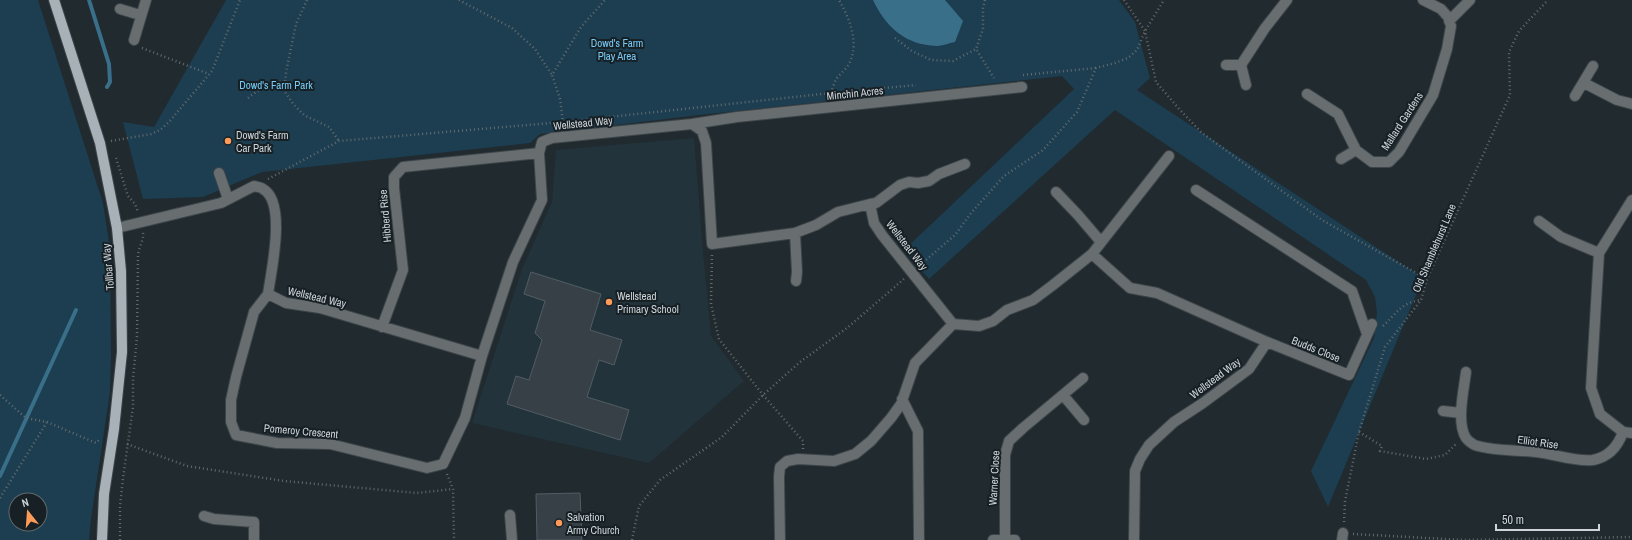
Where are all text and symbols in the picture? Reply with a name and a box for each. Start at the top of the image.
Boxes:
park label: Dowd's Farm Play Area [591,36,643,63]
park label: Dowd's Farm Park [239,78,313,92]
street label: Minchin Acres [826,83,885,103]
street label: Mallard Gardens [1378,89,1426,153]
street label: Wellstead Way [553,113,614,133]
place label: Dowd's Farm Car Park [236,128,288,155]
marker: Dowd's Farm Car Park [223,136,233,146]
street label: Hibberd Rise [376,189,394,243]
street label: Old Shamblehurst Lane [1409,202,1459,294]
street label: Wellstead Way [883,217,931,273]
street label: Tollbar Way [99,243,117,291]
street label: Wellstead Way [286,283,348,311]
place label: Wellstead Primary School [617,289,679,316]
marker: Wellstead Primary School [604,297,614,307]
street label: Budds Close [1290,333,1342,365]
street label: Wellstead Way [1187,354,1243,402]
street label: Pomeroy Crescent [263,421,339,441]
street label: Elliot Rise [1517,432,1559,452]
street label: Warner Close [986,450,1002,506]
north arrow [8,492,48,532]
text: N [20,495,30,510]
scale bar [1496,506,1599,532]
place label: Salvation Army Church [566,510,620,537]
text: 50 m [1502,512,1524,528]
marker: Salvation Army Church [554,518,564,528]

